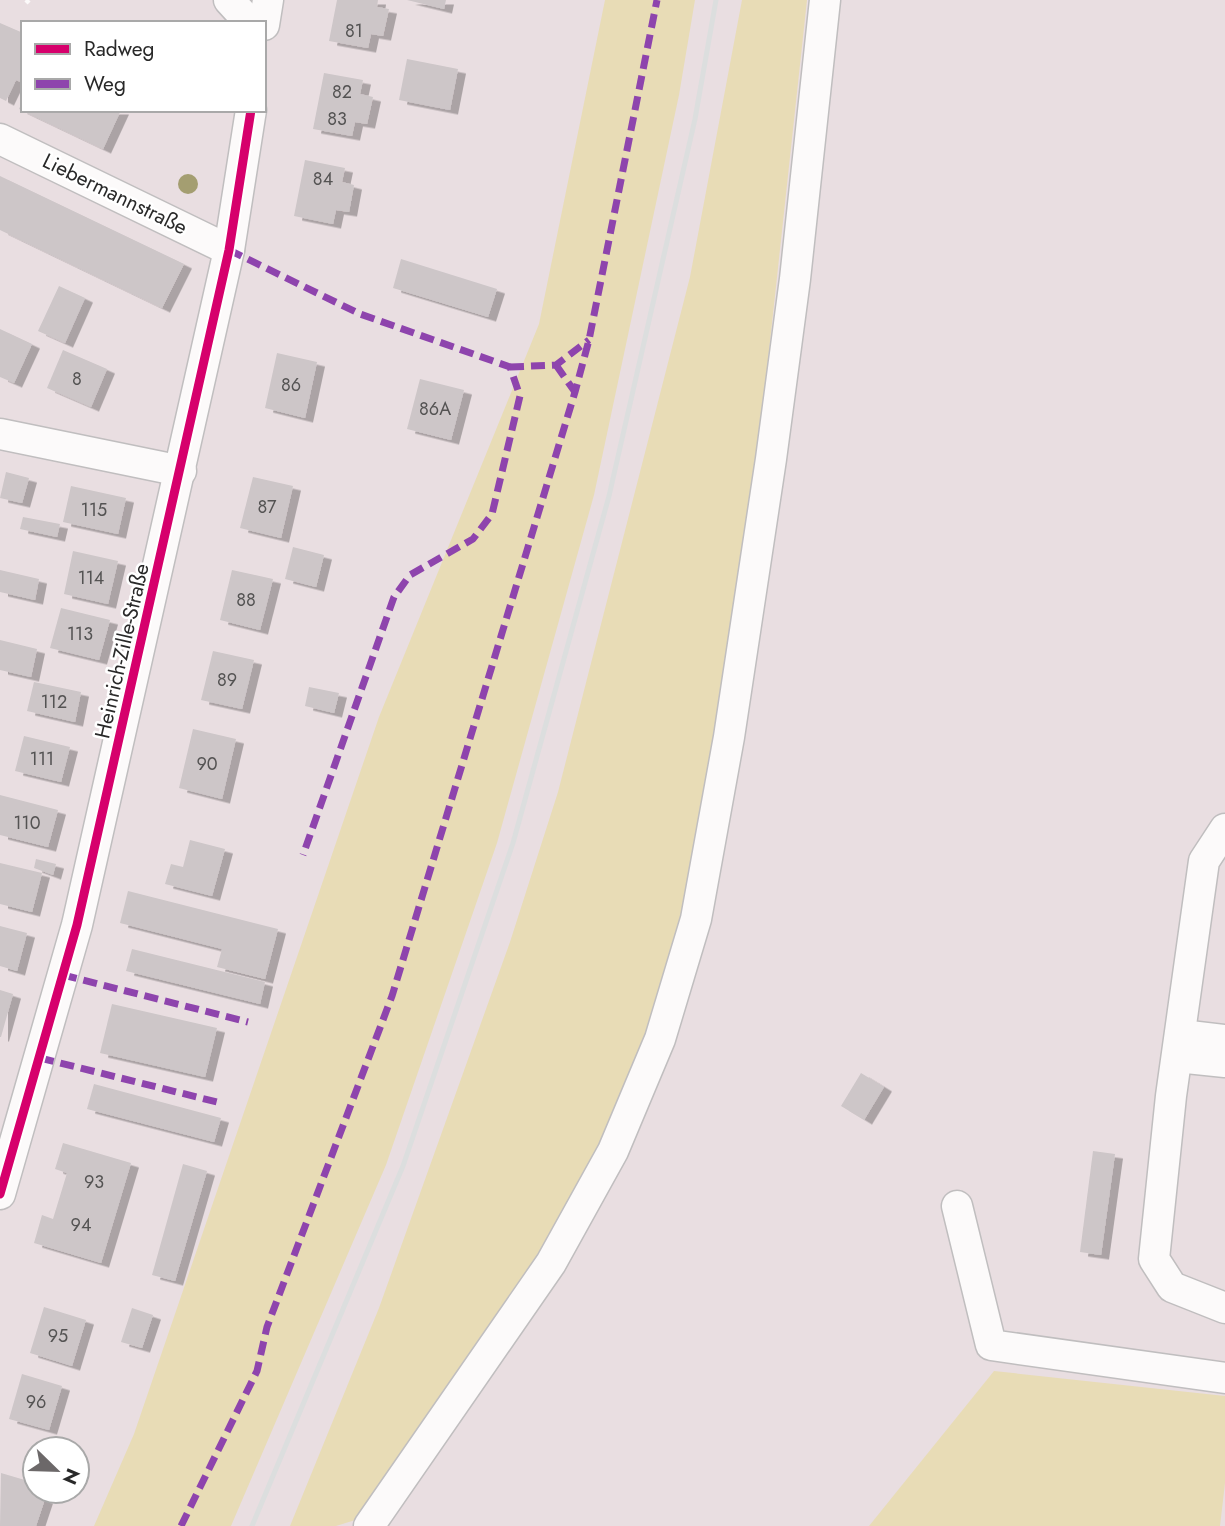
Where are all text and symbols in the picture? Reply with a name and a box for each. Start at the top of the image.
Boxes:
house number: 81 [345,18,363,44]
legend [21,21,266,112]
text: Radweg [84,34,155,64]
text: Weg [84,69,126,99]
house number: 82 [332,79,352,105]
house number: 83 [327,106,347,132]
street label: Liebermannstraße [38,146,193,242]
house number: 84 [313,166,333,192]
house number: 8 [72,366,82,392]
house number: 86 [281,372,301,398]
house number: 86A [419,396,451,422]
house number: 87 [257,494,277,520]
house number: 115 [81,497,107,523]
street label: Heinrich-Zille-Straße [87,560,157,741]
house number: 114 [78,565,104,591]
house number: 88 [236,587,256,613]
house number: 113 [67,621,93,647]
house number: 89 [217,667,237,693]
house number: 112 [41,689,67,715]
house number: 111 [30,746,54,772]
house number: 90 [196,751,218,777]
house number: 110 [14,810,41,836]
house number: 93 [84,1169,104,1195]
house number: 94 [71,1212,91,1238]
house number: 95 [48,1323,68,1349]
house number: 96 [26,1389,46,1415]
north arrow [21,1435,91,1505]
text: N [56,1464,87,1489]

